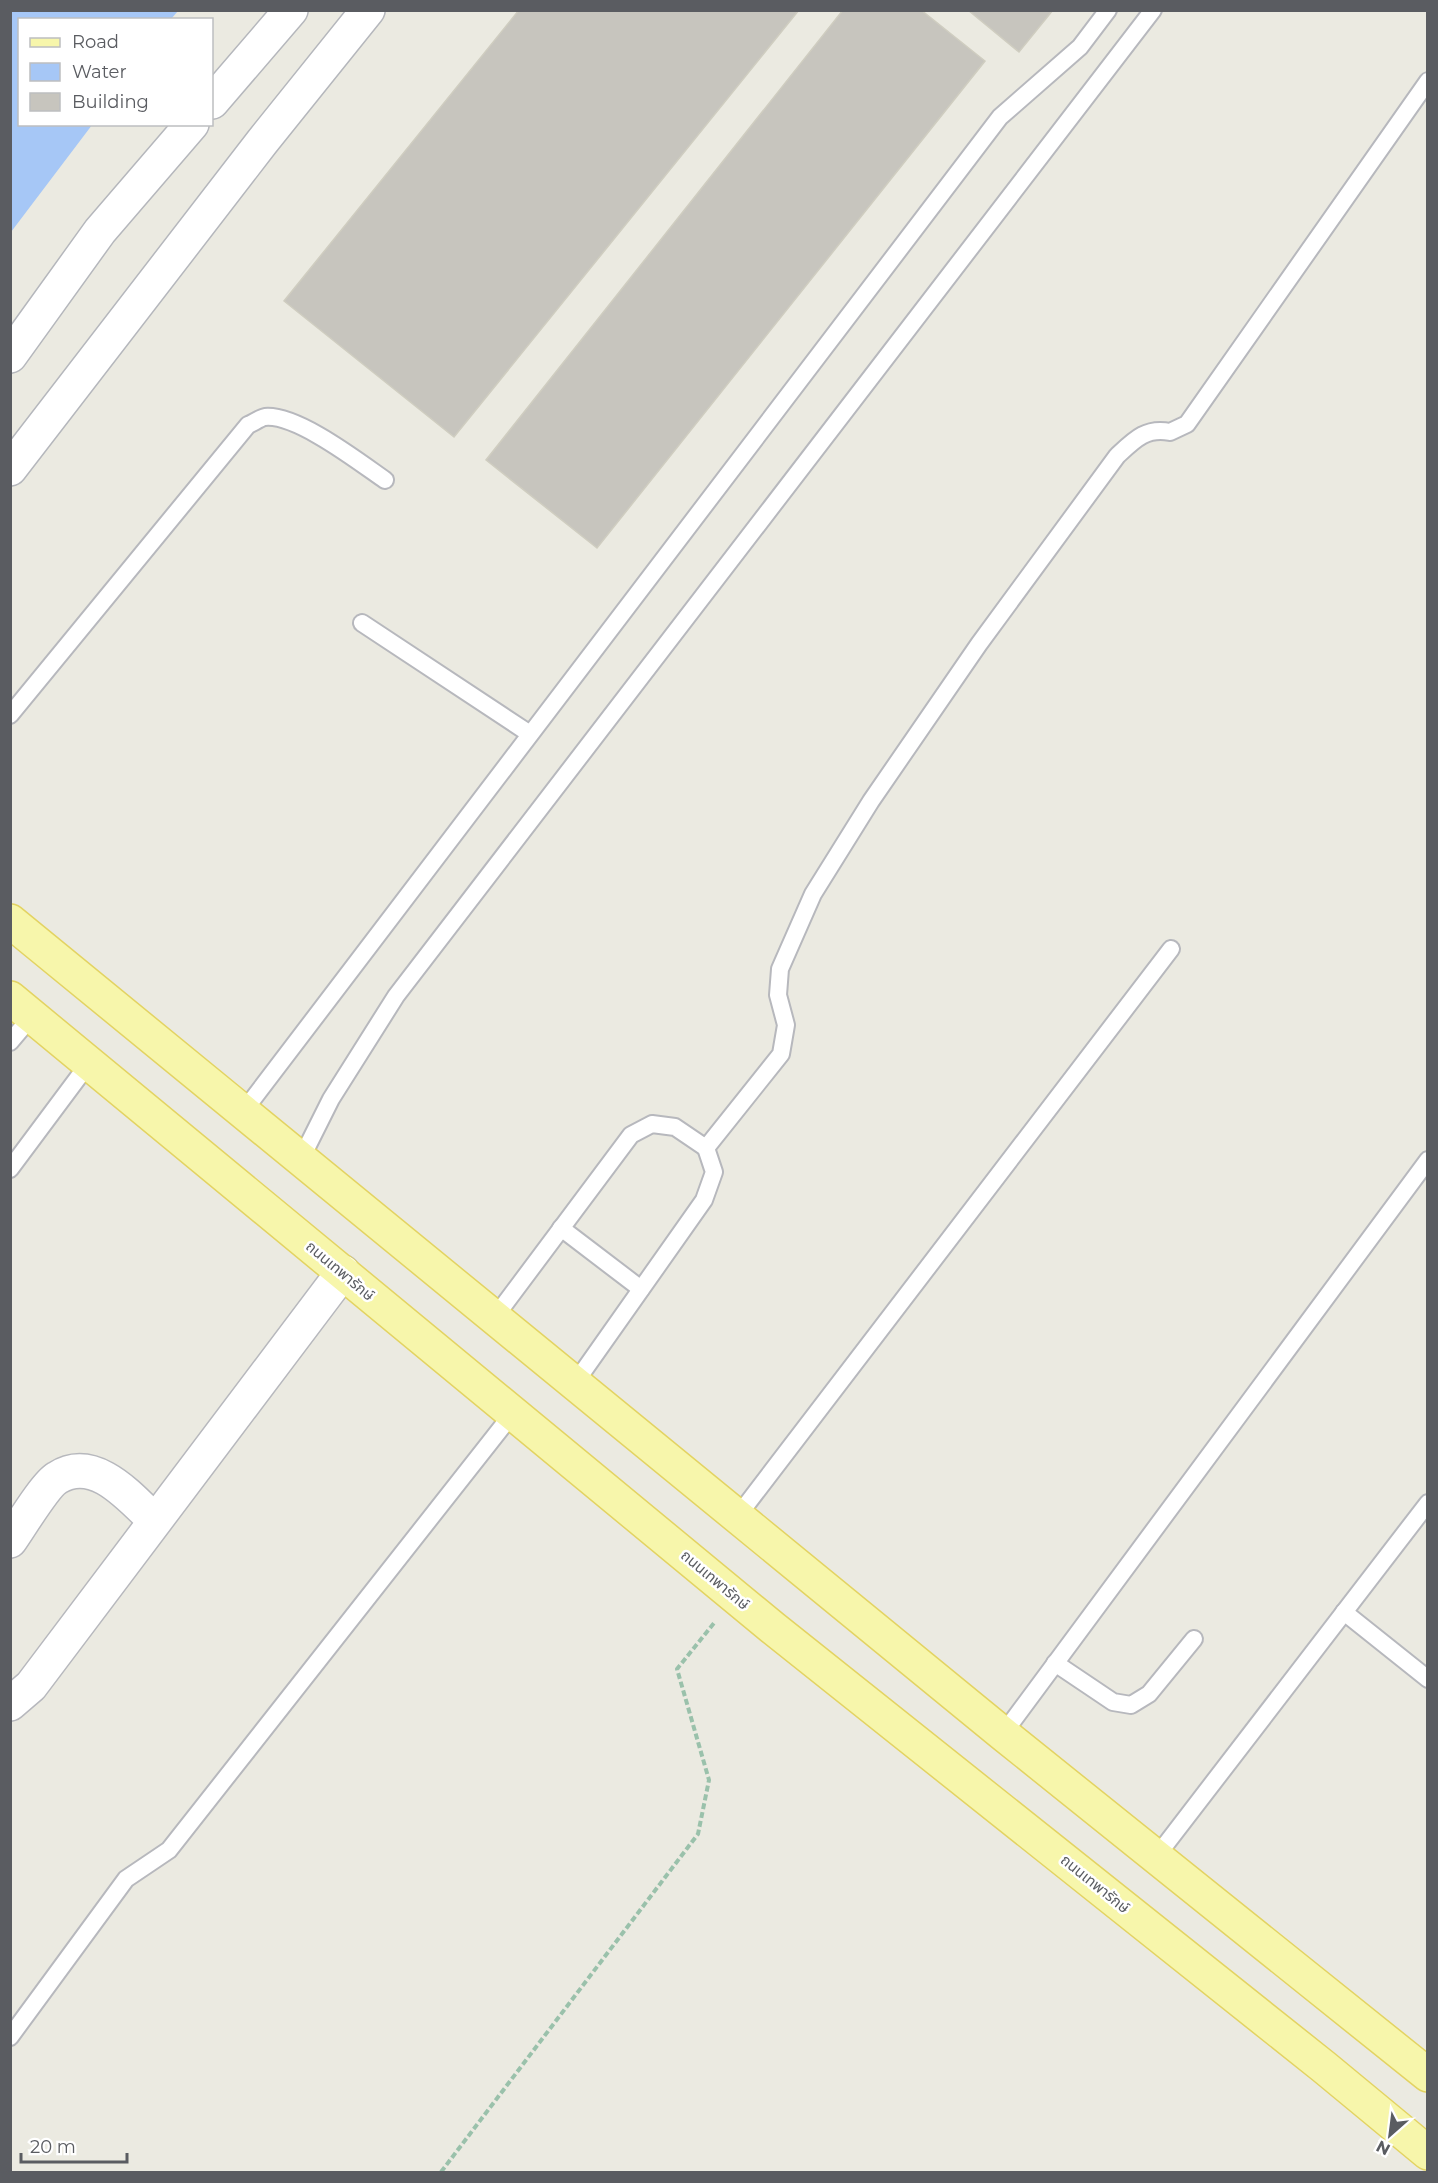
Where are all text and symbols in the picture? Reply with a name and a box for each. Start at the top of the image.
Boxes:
legend [18,18,213,126]
text: Road [72,31,119,53]
text: Water [72,61,127,83]
text: Building [72,91,149,113]
street label: ถนนเทพารักษ์ [302,1237,379,1305]
street label: ถนนเทพารักษ์ [677,1546,754,1614]
street label: ถนนเทพารักษ์ [1057,1850,1134,1917]
north arrow [1360,2105,1420,2165]
scale bar [21,2126,128,2164]
text: 20 m [30,2136,76,2158]
text: N [1373,2136,1393,2159]

